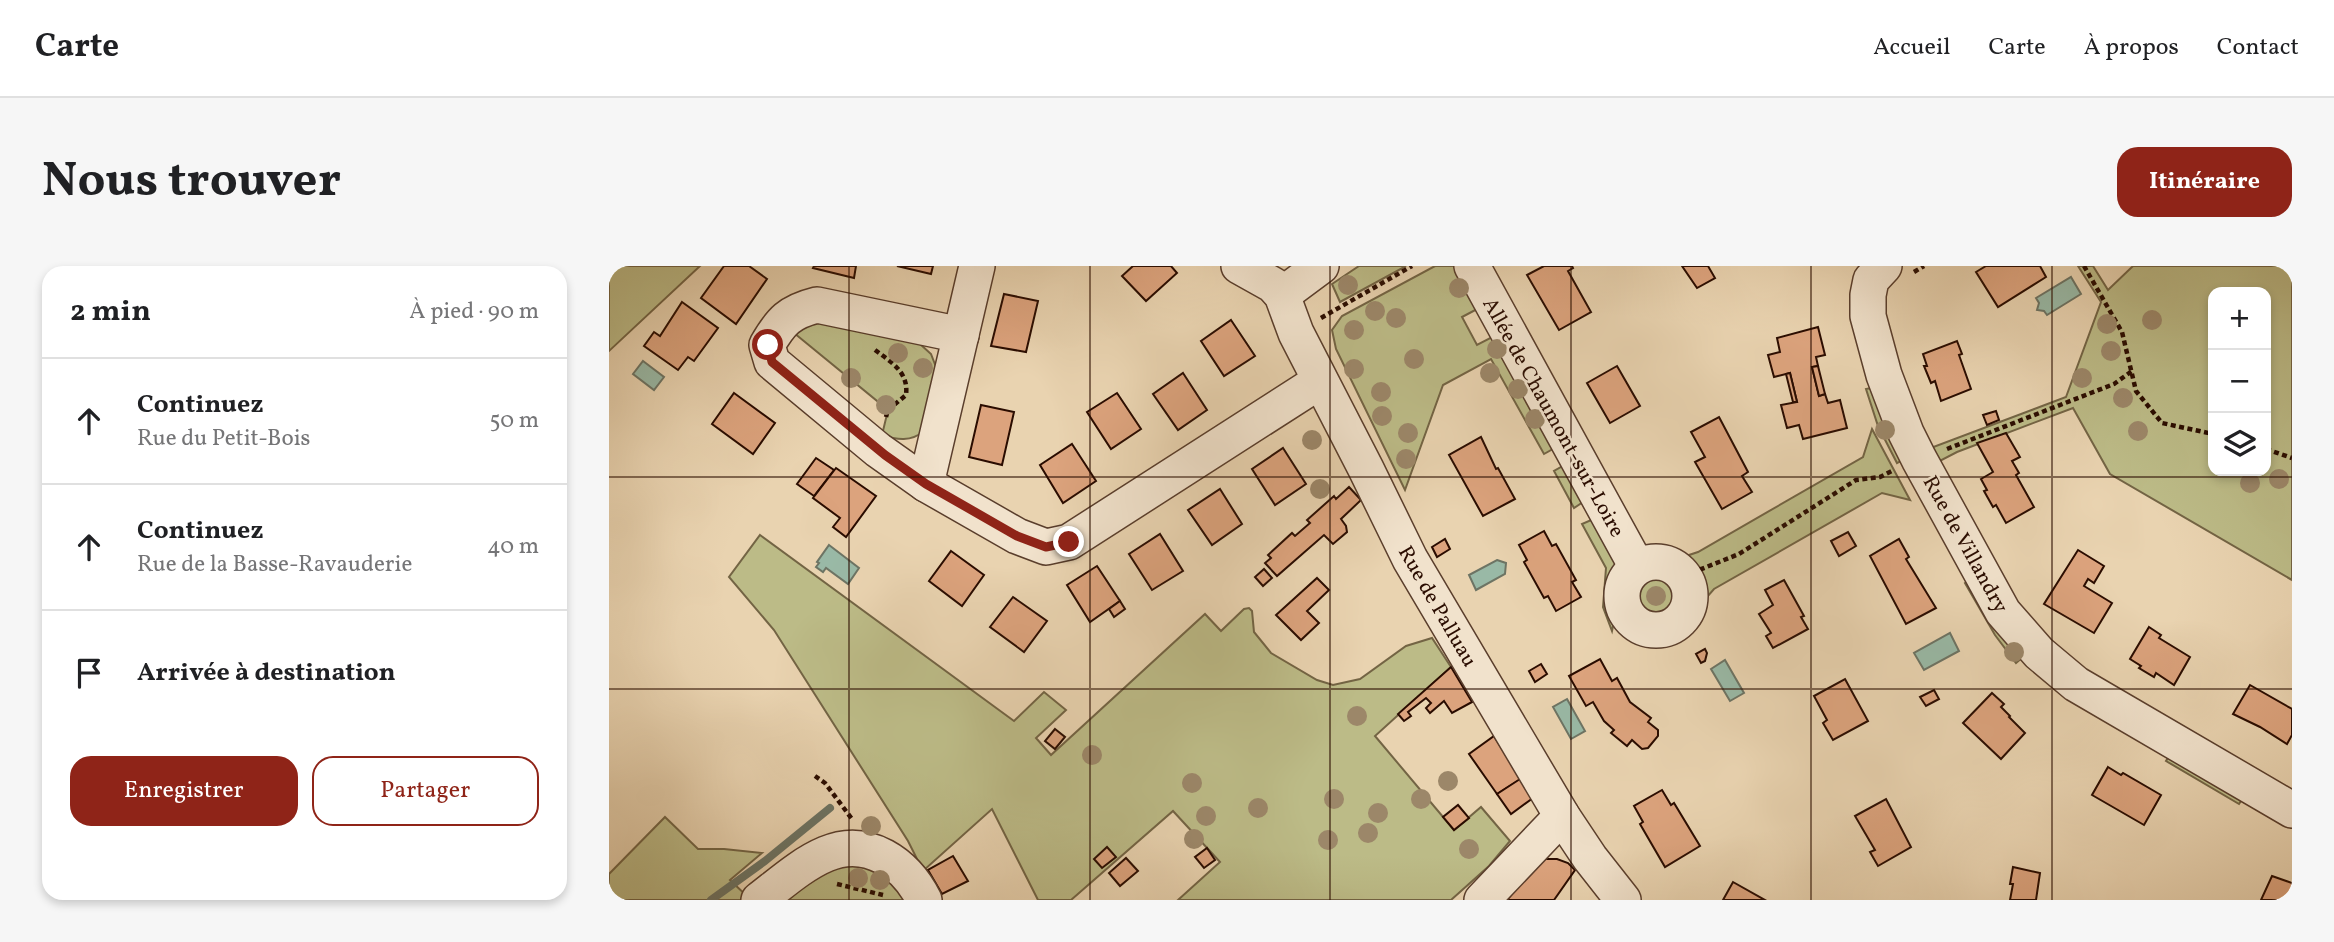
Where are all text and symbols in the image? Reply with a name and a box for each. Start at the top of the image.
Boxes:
text: Carte [35,25,119,71]
text: Accueil [1873,31,1950,65]
text: Carte [1988,31,2046,65]
text: À propos [2084,31,2179,65]
text: Contact [2217,31,2299,65]
button: Itinéraire [2117,147,2292,217]
text: Nous trouver [42,148,341,217]
map controls [2208,287,2271,476]
button: + [2208,287,2271,350]
text: 2 min [70,291,151,333]
street label: Allée de Chaumont-sur-Loire [1475,293,1631,543]
text: À pied · 90 m [409,296,539,328]
route start [752,329,783,360]
button: − [2208,350,2271,413]
text: Continuez [137,387,263,423]
icon: ahead [70,402,108,440]
text: 50 m [490,405,539,437]
button: layers [2208,413,2271,476]
text: Rue du Petit-Bois [137,423,310,455]
street label: Rue de Villandry [1915,471,2015,619]
text: Continuez [137,513,263,549]
route end [1053,526,1084,557]
icon: ahead [70,528,108,566]
text: 40 m [487,531,539,563]
street label: Rue de Palluau [1390,541,1483,673]
text: Rue de la Basse-Ravauderie [137,549,412,581]
icon: arrive [70,654,108,692]
text: Arrivée à destination [137,655,396,691]
button: Enregistrer [70,756,298,826]
button: Partager [312,756,539,826]

